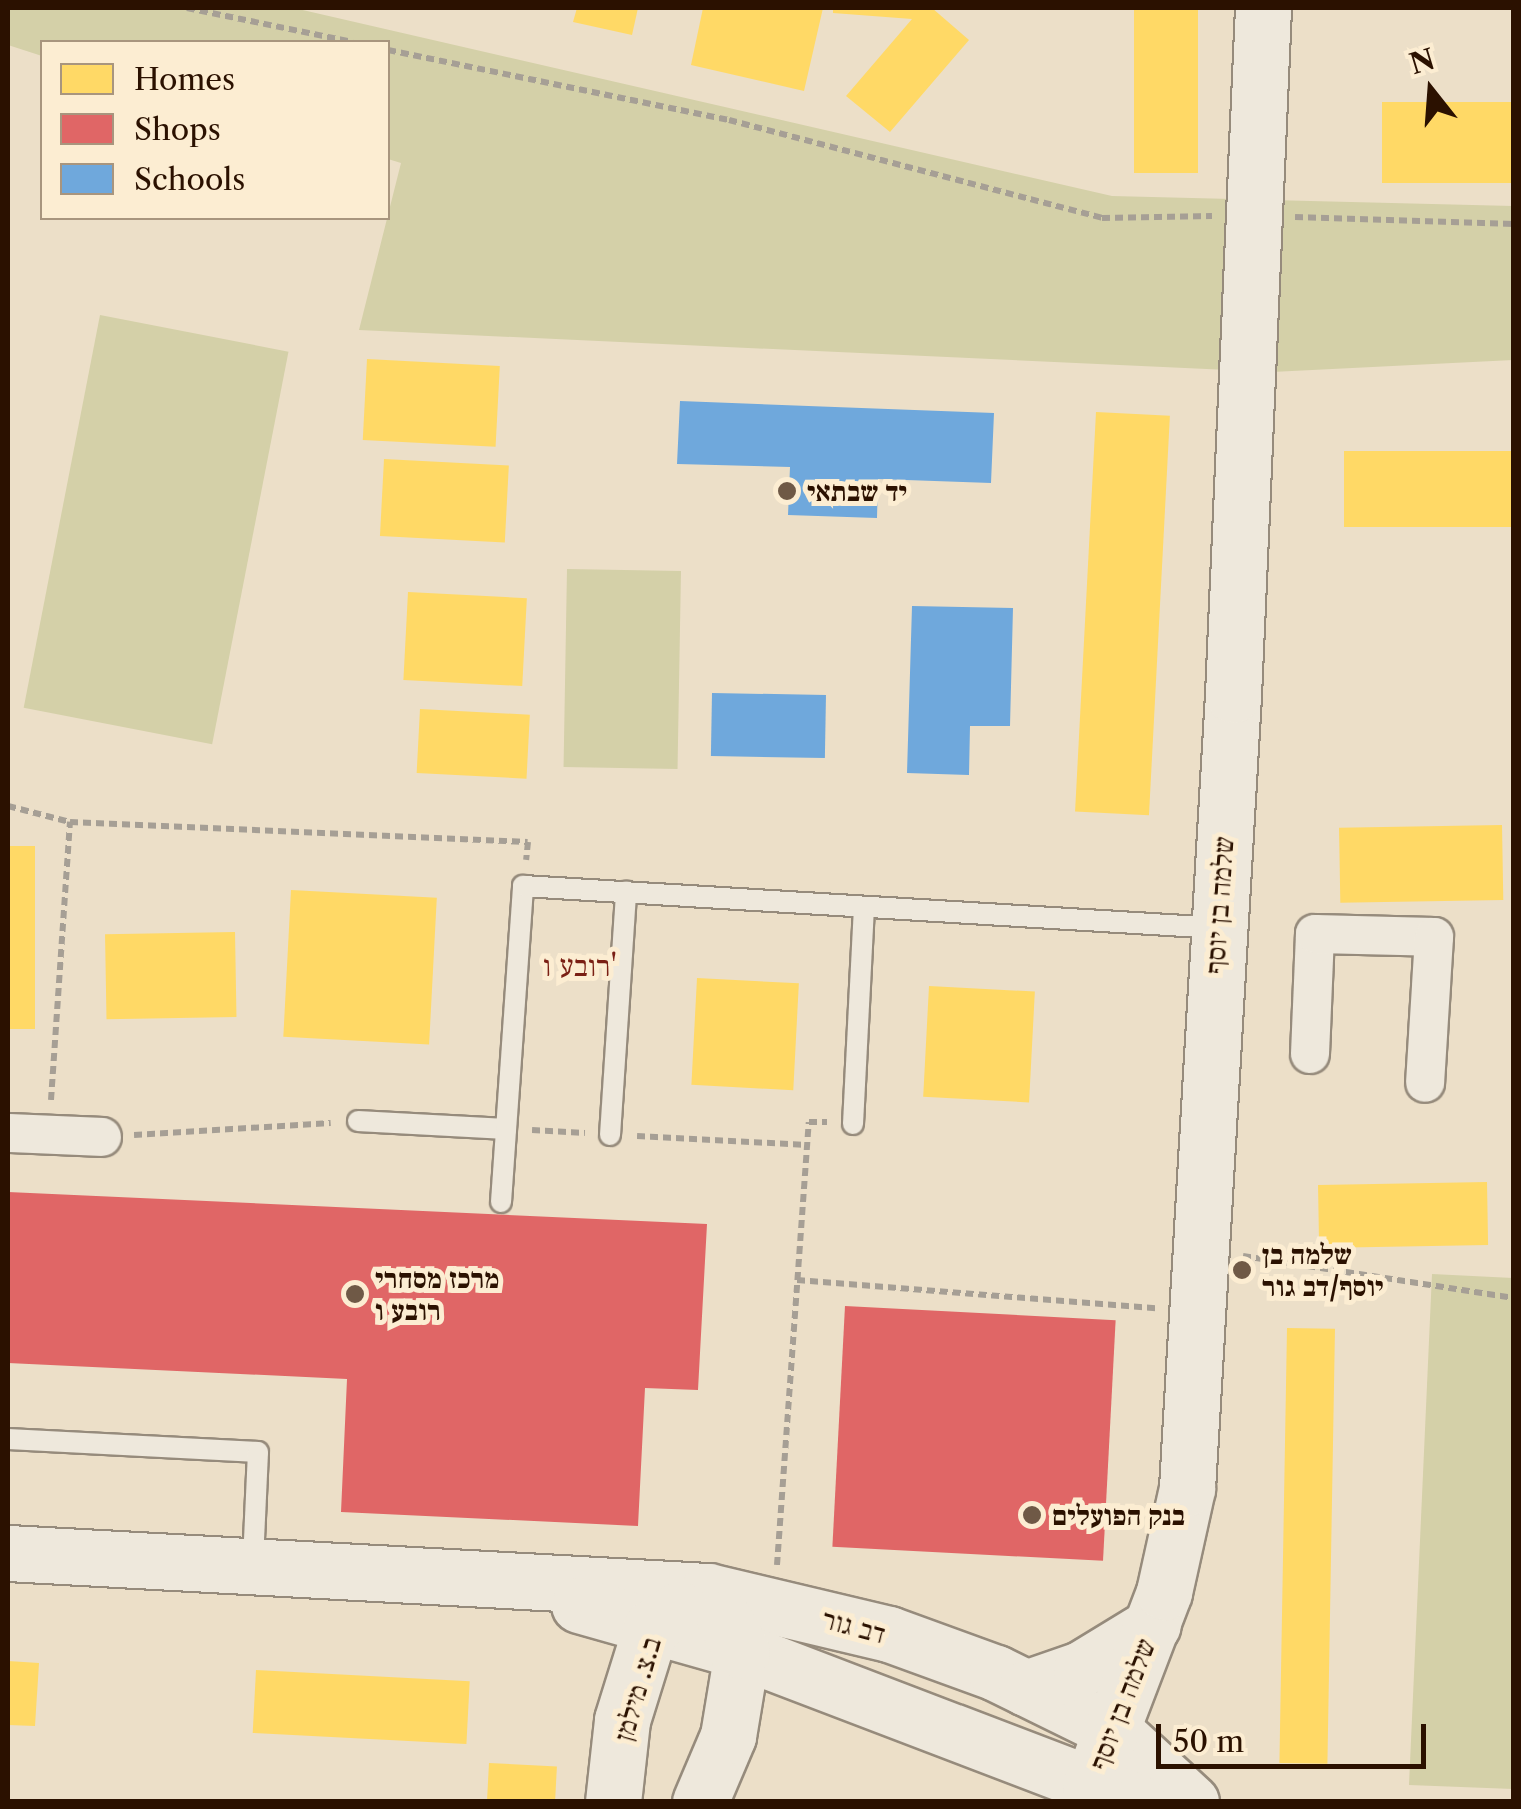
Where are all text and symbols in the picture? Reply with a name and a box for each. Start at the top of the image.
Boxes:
legend [40,40,390,220]
north arrow [1381,40,1481,140]
text: N [1406,41,1439,81]
text: Homes [134,61,235,98]
text: Shops [134,111,221,148]
text: Schools [134,161,245,198]
place label: יד שבתאי [807,474,907,508]
marker: יד שבתאי [776,480,798,502]
street label: שלמה בן יוסף [1197,835,1241,975]
district label: רובע ו' [543,948,617,984]
place label: שלמה בן יוסף/דב גור [1262,1237,1384,1303]
marker: שלמה בן יוסף/דב גור [1231,1259,1253,1281]
place label: מרכז מסחרי רובע ו [375,1261,499,1327]
marker: מרכז מסחרי רובע ו [344,1283,366,1305]
place label: בנק הפועלים [1052,1498,1185,1532]
marker: בנק הפועלים [1021,1504,1043,1526]
street label: דב גור [819,1601,889,1651]
street label: ב.צ. מילמן [606,1633,668,1745]
street label: שלמה בן יוסף [1082,1634,1162,1774]
scale bar [1161,1704,1431,1766]
text: 50 m [1173,1723,1244,1760]

